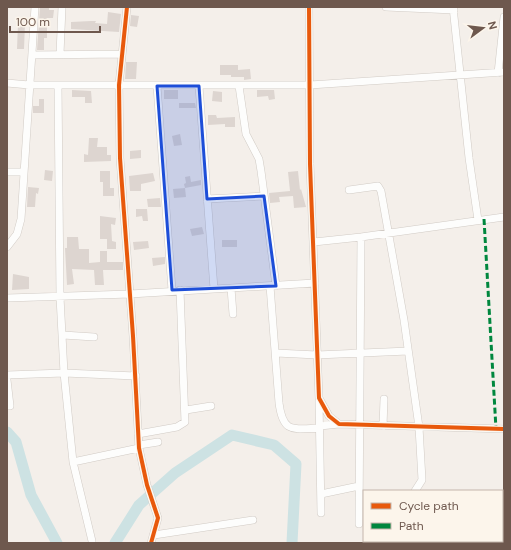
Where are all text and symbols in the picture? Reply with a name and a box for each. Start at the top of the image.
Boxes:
scale bar [10,8,100,34]
north arrow [463,8,503,48]
text: 100 m [16,14,50,30]
text: N [485,20,500,31]
legend [363,490,503,542]
text: Cycle path [399,498,459,514]
text: Path [399,518,424,534]

